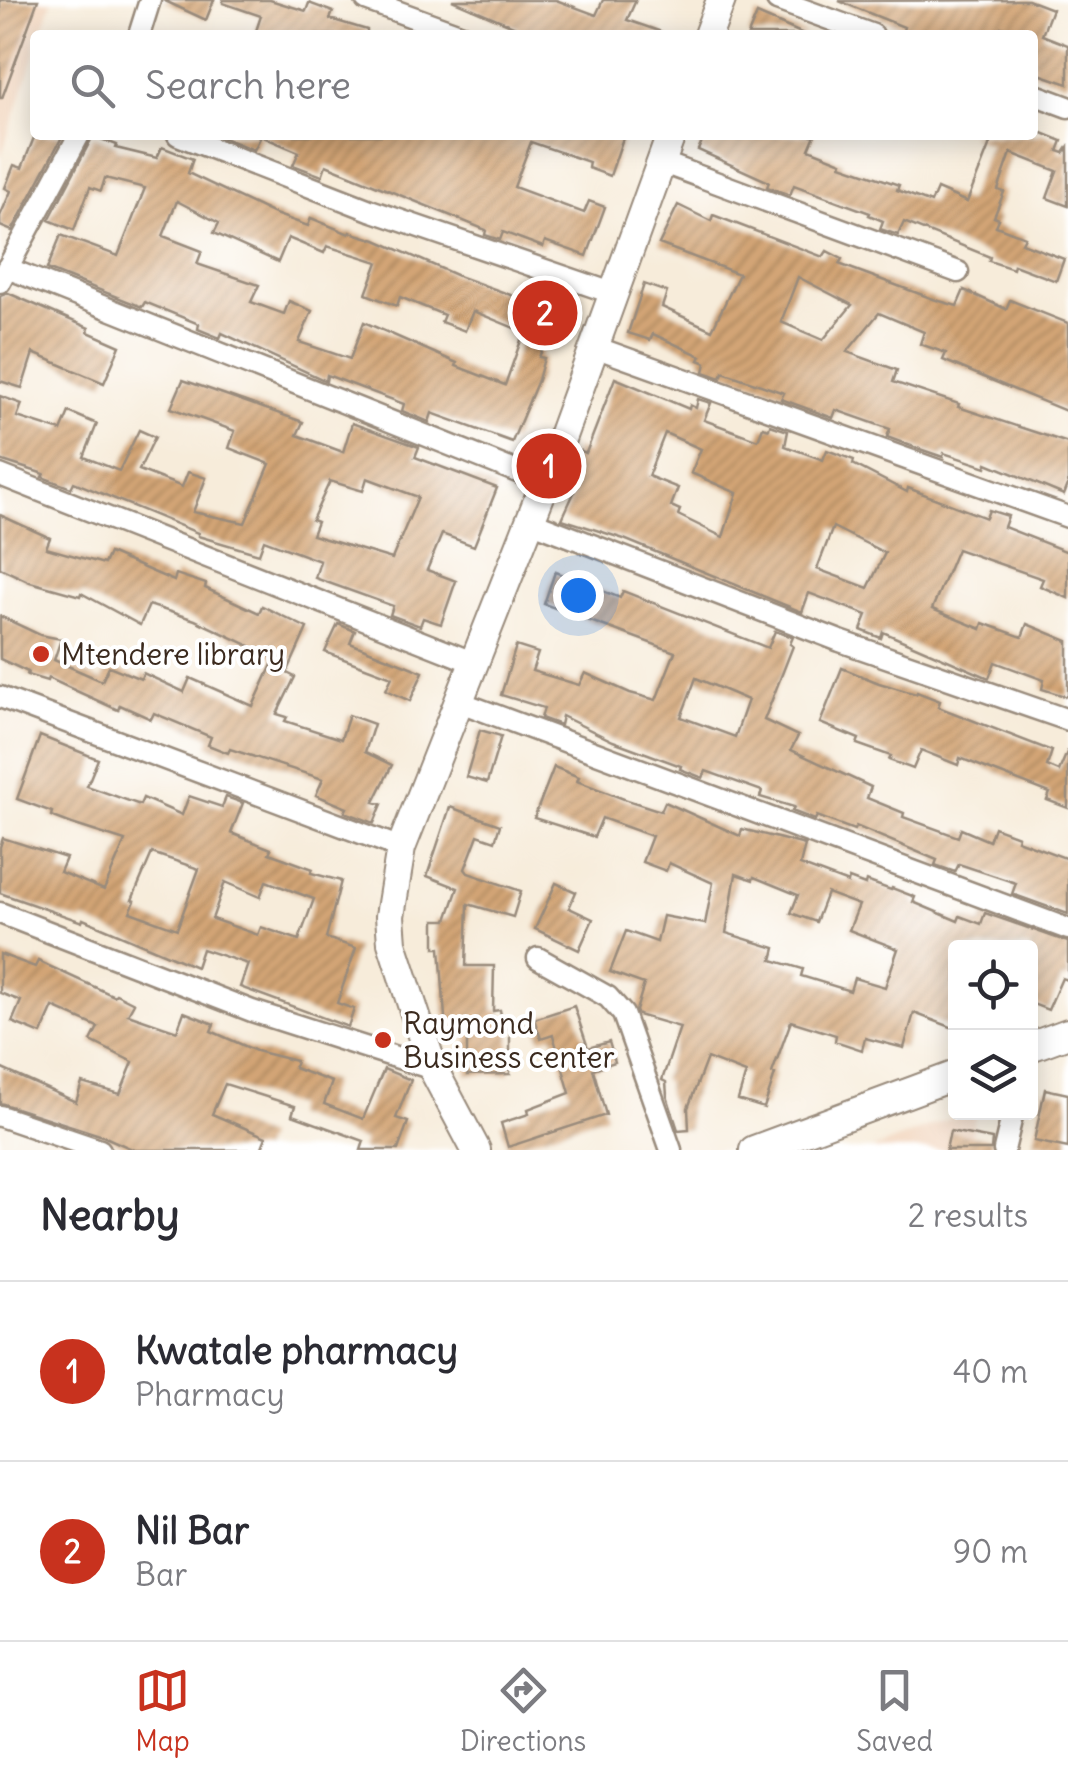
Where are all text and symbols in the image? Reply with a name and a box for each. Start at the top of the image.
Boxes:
search box [30,30,1038,140]
icon: search [65,58,120,113]
text: Search here [145,62,351,109]
pin: 2 [512,276,578,350]
pin: 1 [516,428,582,504]
your location [553,570,604,621]
place label: Mtendere library [61,635,285,673]
marker: Mtendere library [30,643,52,665]
map controls [948,940,1038,1120]
button: locate [948,940,1038,1030]
place label: Raymond Business center [403,1004,615,1076]
marker: Raymond Business center [372,1029,394,1051]
button: layers [948,1030,1038,1120]
text: Nearby [40,1189,179,1241]
text: 2 results [908,1195,1028,1236]
text: Kwatale pharmacy [135,1327,458,1374]
text: 1 [66,1351,79,1392]
text: 40 m [953,1351,1028,1392]
text: Pharmacy [135,1374,285,1415]
text: Nil Bar [135,1507,249,1554]
text: 2 [64,1531,81,1572]
text: 90 m [953,1531,1028,1572]
text: Bar [135,1554,187,1595]
tab: Map [135,1663,190,1759]
tab: Directions [460,1663,586,1759]
tab: Saved [856,1663,933,1759]

